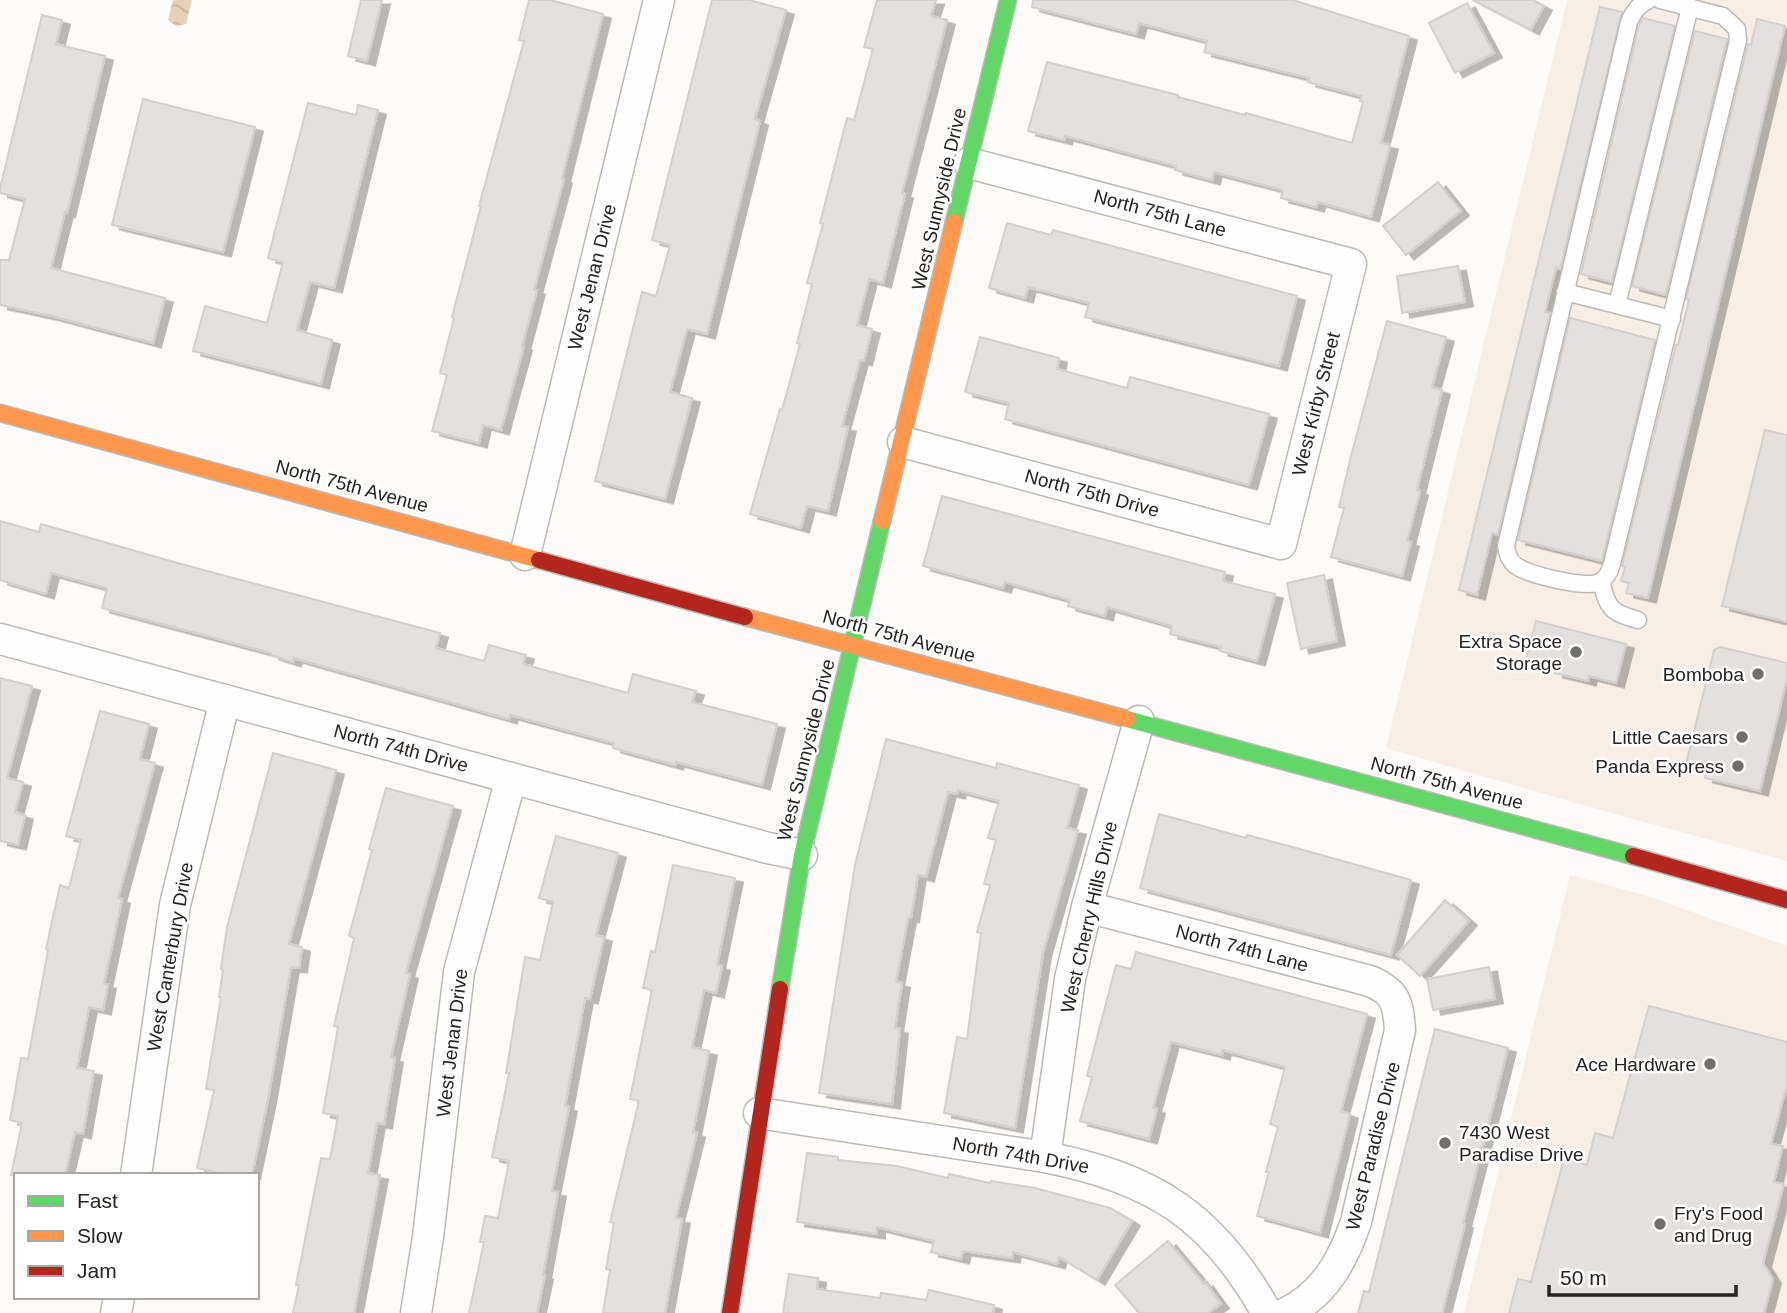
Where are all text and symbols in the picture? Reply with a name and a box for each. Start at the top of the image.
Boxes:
street label: West Sunnyside Drive [908,106,970,292]
street label: North 75th Lane [1091,185,1229,241]
street label: West Jenan Drive [564,202,620,352]
street label: West Kirby Street [1288,329,1344,478]
street label: North 75th Avenue [273,456,431,516]
street label: North 75th Drive [1022,465,1162,521]
street label: North 75th Avenue [820,606,978,666]
place label: Extra Space Storage [1459,631,1562,674]
marker: Extra Space Storage [1568,644,1584,660]
street label: West Sunnyside Drive [773,657,839,843]
place label: Bomboba [1663,664,1744,685]
marker: Bomboba [1750,666,1766,682]
street label: North 74th Drive [331,720,471,776]
place label: Little Caesars [1612,727,1728,748]
marker: Little Caesars [1734,729,1750,745]
street label: North 75th Avenue [1368,753,1526,813]
place label: Panda Express [1595,756,1724,777]
marker: Panda Express [1730,758,1746,774]
street label: West Cherry Hills Drive [1057,819,1121,1015]
street label: West Canterbury Drive [143,861,197,1053]
street label: North 74th Lane [1173,920,1311,976]
street label: West Jenan Drive [432,967,472,1119]
place label: Ace Hardware [1576,1054,1696,1075]
marker: Ace Hardware [1702,1056,1718,1072]
street label: West Paradise Drive [1342,1060,1404,1232]
place label: 7430 West Paradise Drive [1459,1122,1584,1165]
street label: North 74th Drive [951,1133,1091,1177]
marker: 7430 West Paradise Drive [1437,1135,1453,1151]
legend [14,1173,259,1299]
text: Fast [77,1189,118,1212]
place label: Fry's Food and Drug [1674,1203,1763,1246]
marker: Fry's Food and Drug [1652,1216,1668,1232]
text: Slow [77,1224,123,1247]
scale bar [1549,1254,1736,1298]
text: Jam [77,1259,117,1282]
text: 50 m [1560,1266,1607,1289]

